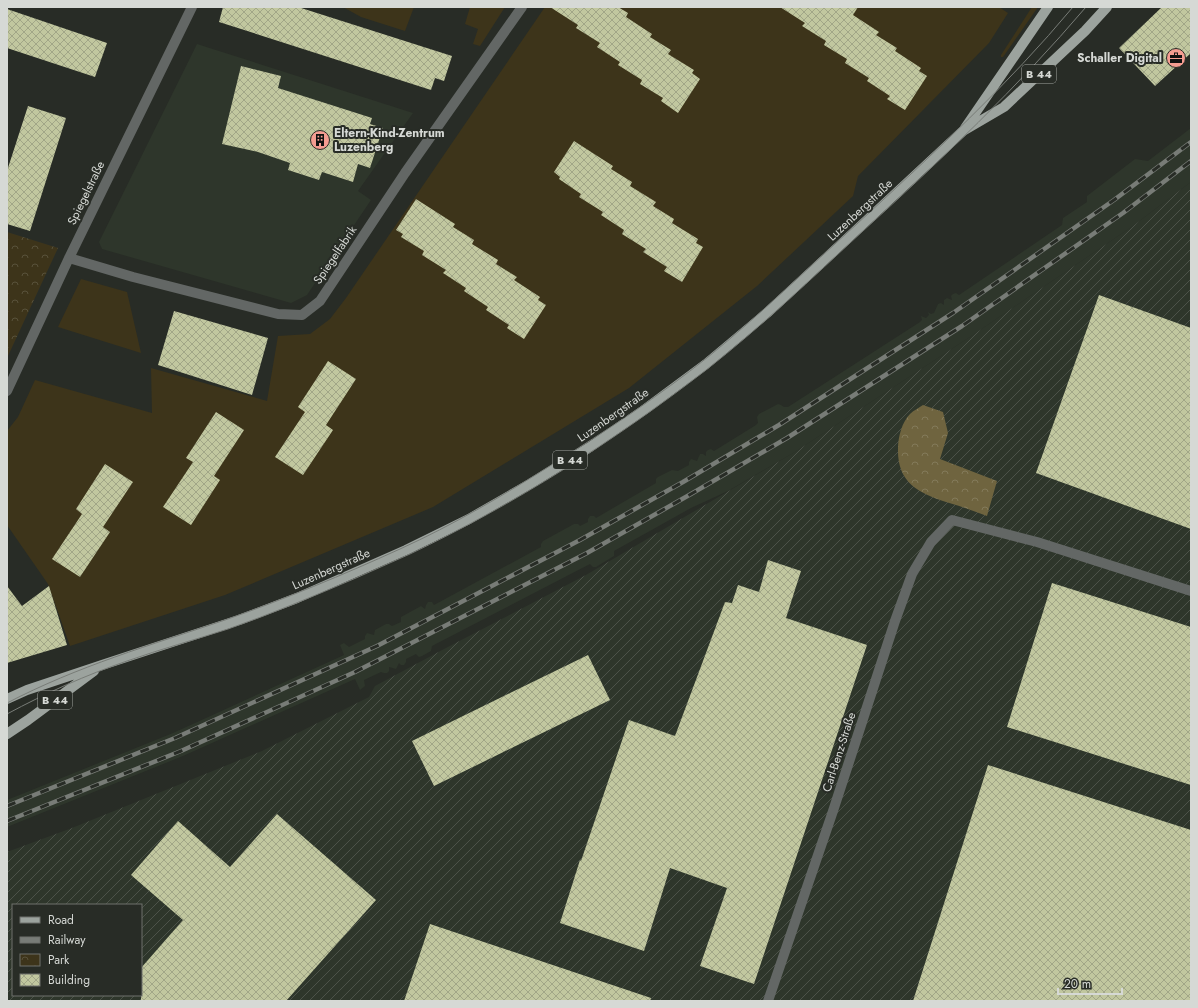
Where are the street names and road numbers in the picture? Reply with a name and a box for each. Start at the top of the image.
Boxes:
road number: B 44 [1022,65,1056,83]
street label: Spiegelstraße [63,158,109,228]
street label: Luzenbergstraße [823,175,897,245]
street label: Spiegelfabrik [309,222,362,288]
street label: Luzenbergstraße [574,384,652,446]
road number: B 44 [553,451,587,469]
street label: Luzenbergstraße [289,544,373,594]
road number: B 44 [38,691,72,709]
street label: Carl-Benz-Straße [818,710,860,794]

